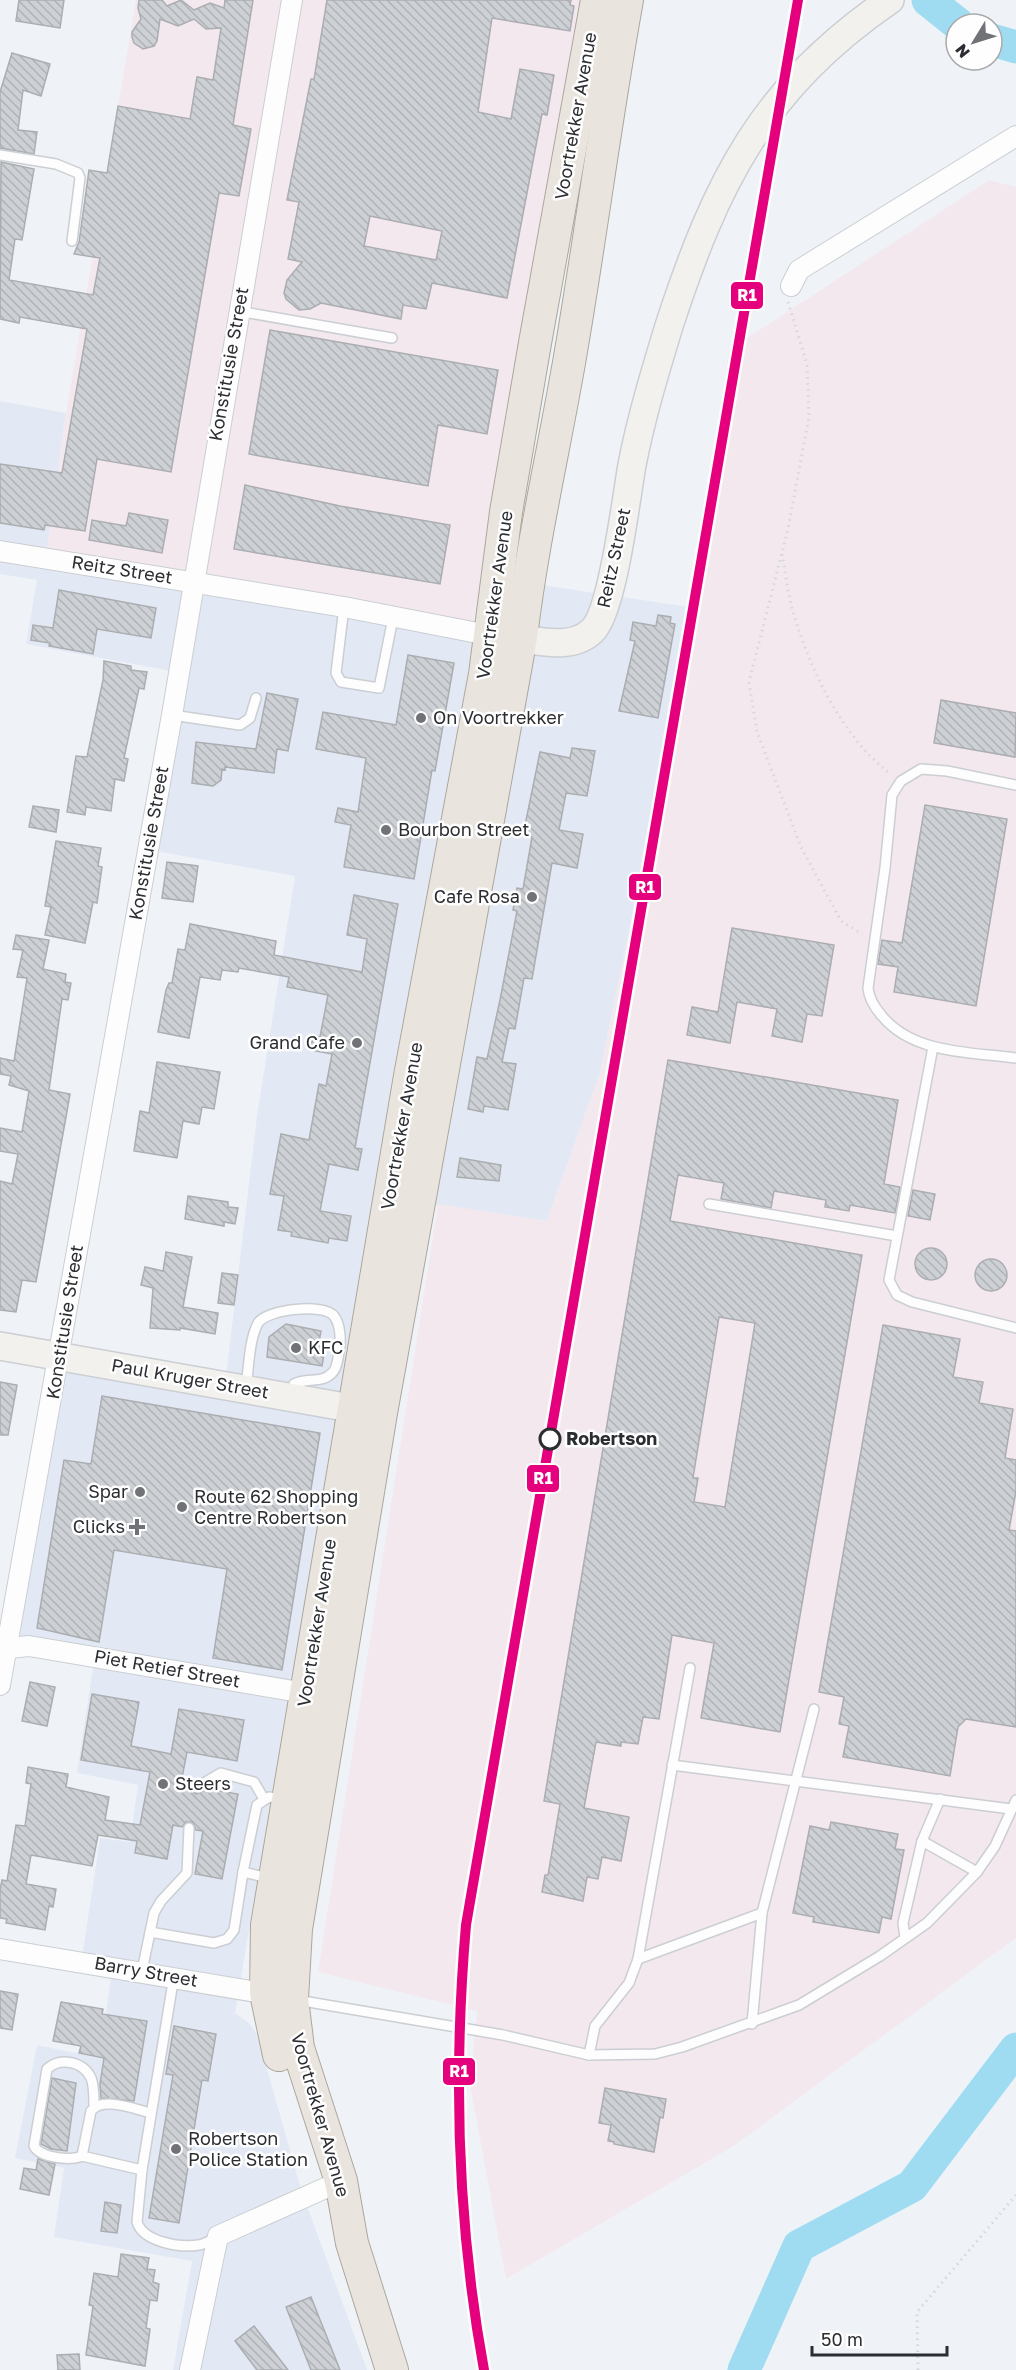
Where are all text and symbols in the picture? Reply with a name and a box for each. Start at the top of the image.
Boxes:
north arrow [944,12,1004,72]
street label: Voortrekker Avenue [549,30,601,201]
text: N [951,40,974,62]
line badge: R1 [730,281,764,310]
street label: Konstitusie Street [204,285,252,443]
text: R1 [737,285,757,305]
street label: Reitz Street [592,506,634,610]
street label: Voortrekker Avenue [471,509,517,681]
street label: Reitz Street [70,550,174,588]
place label: On Voortrekker [433,706,564,728]
marker: On Voortrekker [414,711,428,725]
street label: Konstitusie Street [124,764,172,922]
place label: Bourbon Street [398,818,530,840]
marker: Bourbon Street [379,823,393,837]
line badge: R1 [628,873,662,901]
text: R1 [635,877,655,897]
place label: Cafe Rosa [434,885,520,907]
marker: Cafe Rosa [525,890,539,904]
place label: Grand Cafe [249,1031,345,1053]
marker: Grand Cafe [350,1036,364,1050]
street label: Voortrekker Avenue [375,1040,427,1211]
street label: Konstitusie Street [41,1243,87,1401]
place label: KFC [308,1336,343,1358]
marker: KFC [289,1341,303,1355]
street label: Paul Kruger Street [110,1353,271,1403]
place label: Robertson [566,1427,657,1449]
marker: Robertson [539,1428,561,1450]
line badge: R1 [526,1464,560,1493]
text: R1 [533,1468,553,1488]
place label: Spar [88,1480,128,1502]
marker: Spar [133,1485,147,1499]
place label: Route 62 Shopping Centre Robertson [194,1485,358,1528]
marker: Route 62 Shopping Centre Robertson [175,1500,189,1514]
place label: Clicks [73,1515,125,1537]
marker: Clicks [130,1520,144,1534]
street label: Voortrekker Avenue [292,1537,340,1708]
street label: Piet Retief Street [92,1644,242,1692]
place label: Steers [175,1772,231,1794]
marker: Steers [156,1777,170,1791]
street label: Barry Street [93,1951,200,1991]
street label: Voortrekker Avenue [287,2030,355,2199]
line badge: R1 [442,2057,476,2086]
text: R1 [449,2061,469,2081]
place label: Robertson Police Station [188,2127,308,2170]
marker: Robertson Police Station [169,2142,183,2156]
scale bar [812,2319,947,2357]
text: 50 m [821,2328,863,2350]

